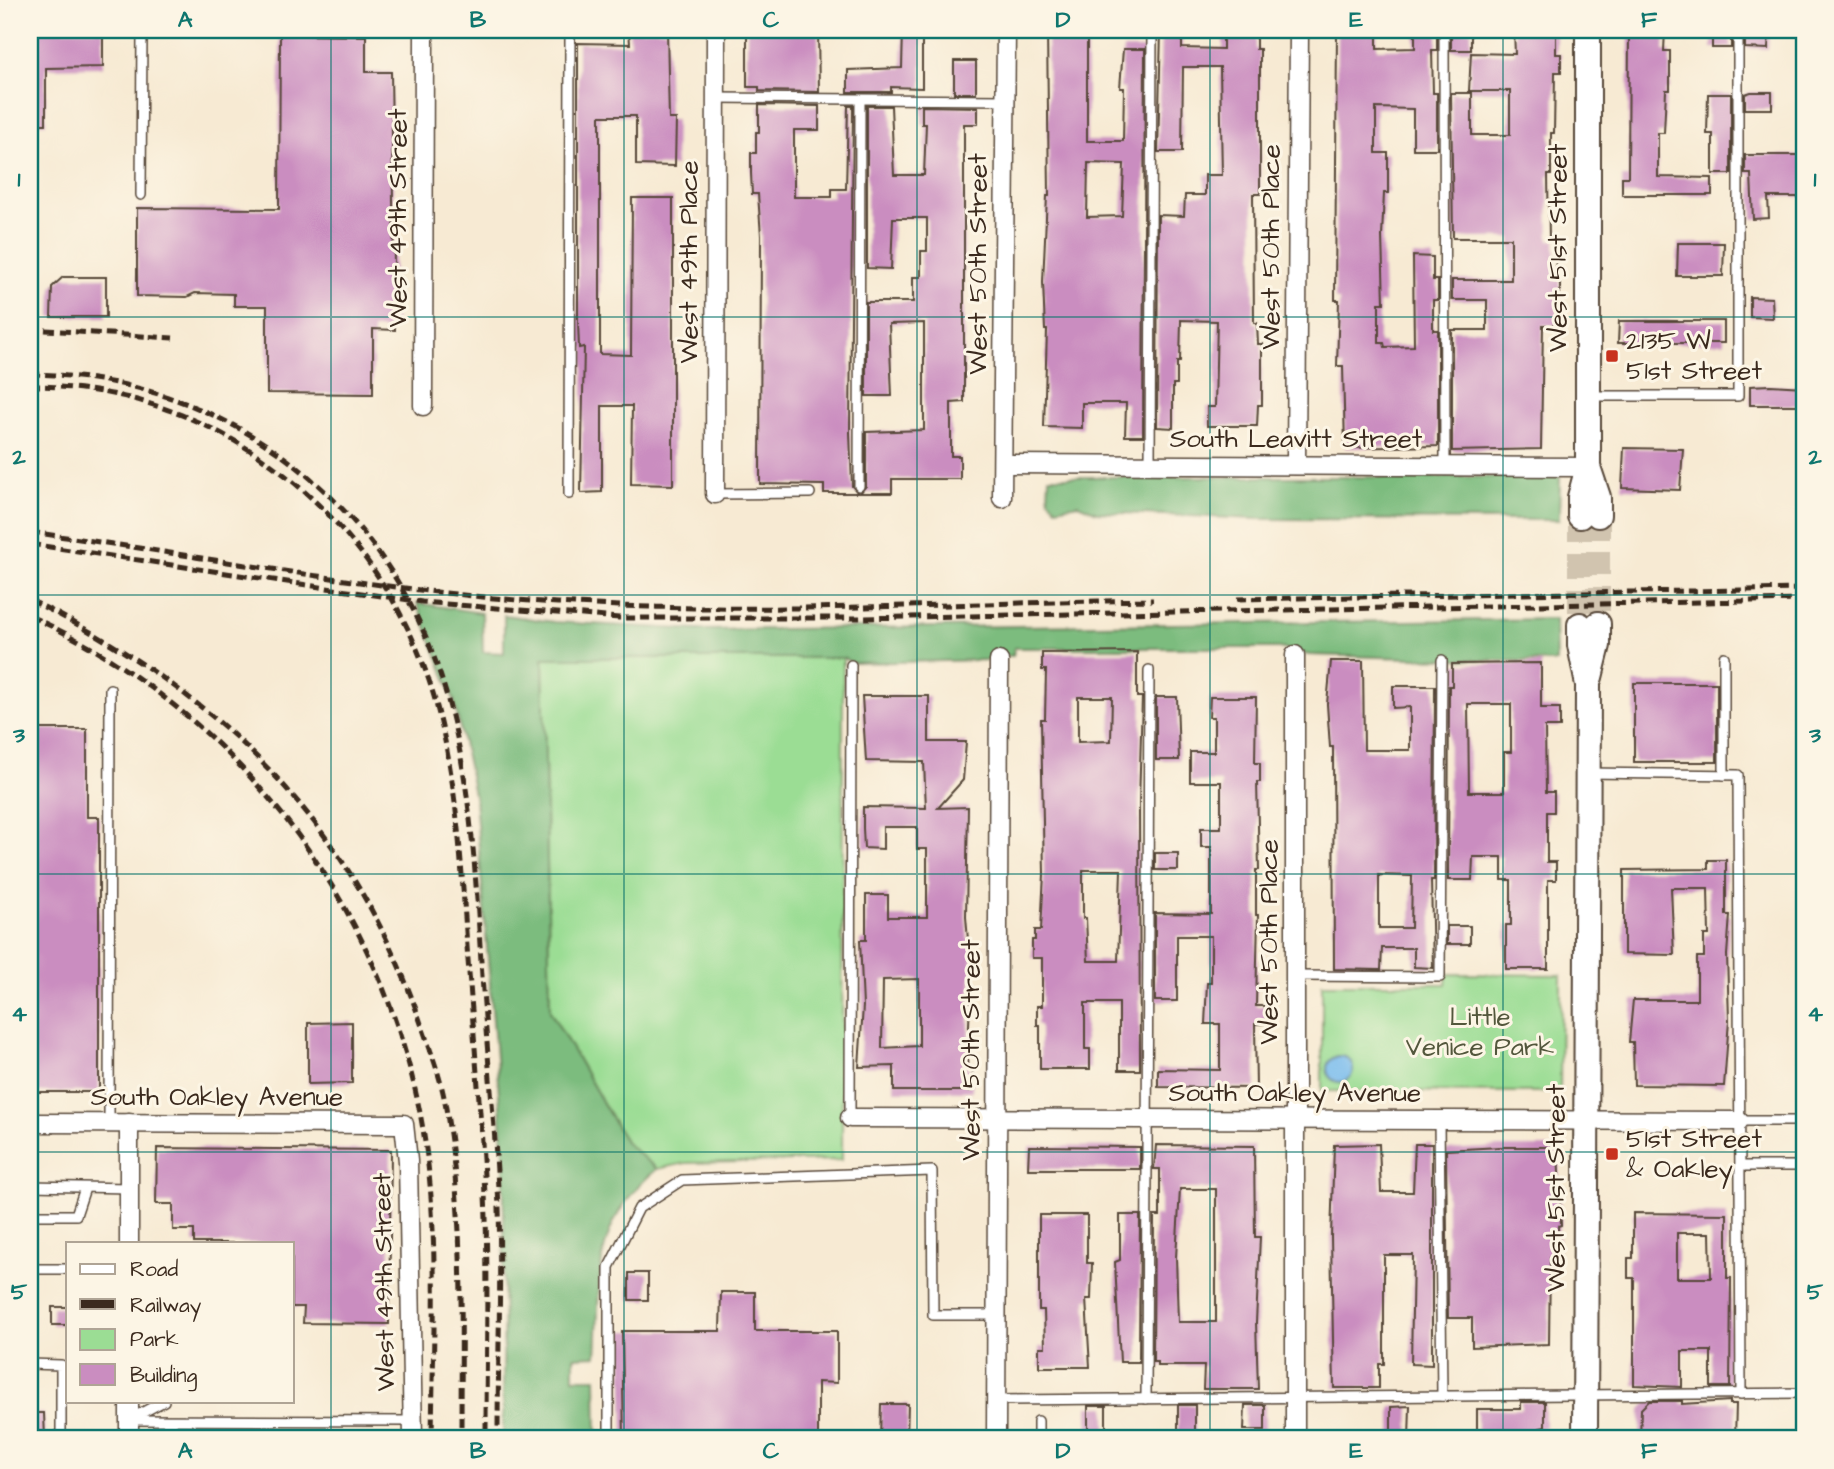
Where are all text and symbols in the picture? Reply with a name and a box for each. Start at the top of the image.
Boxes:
text: A [178,4,193,36]
text: B [470,4,487,36]
text: C [763,4,780,36]
text: D [1056,4,1071,36]
text: E [1349,4,1363,36]
text: F [1641,4,1658,36]
street label: West 49th Street [380,108,416,328]
street label: West 51st Street [1540,143,1576,352]
street label: West 50th Place [1253,144,1289,350]
street label: West 50th Street [960,153,996,375]
street label: West 49th Place [671,160,707,364]
text: 1 [18,163,21,195]
text: 1 [1814,163,1817,195]
place label: 2135 W 51st Street [1626,323,1762,389]
marker: 2135 W 51st Street [1604,348,1620,364]
street label: South Leavitt Street [1170,421,1423,457]
text: 2 [11,441,26,473]
text: 2 [1807,441,1822,473]
text: 3 [12,719,25,751]
text: 3 [1808,719,1821,751]
street label: West 50th Place [1251,839,1287,1045]
street label: West 50th Street [953,939,989,1161]
text: 4 [11,998,27,1030]
text: 4 [1807,998,1823,1030]
park label: Little Venice Park [1406,999,1554,1065]
street label: South Oakley Avenue [1169,1075,1421,1113]
street label: South Oakley Avenue [91,1079,343,1117]
street label: West 51st Street [1538,1083,1574,1292]
place label: 51st Street & Oakley [1626,1121,1762,1189]
marker: 51st Street & Oakley [1604,1146,1620,1162]
street label: West 49th Street [364,1172,404,1392]
legend [66,1242,294,1402]
text: Road [130,1255,178,1284]
text: 5 [11,1276,28,1308]
text: 5 [1807,1276,1824,1308]
text: Railway [130,1291,202,1322]
text: Park [130,1325,179,1354]
text: Building [130,1361,198,1392]
text: A [178,1435,193,1467]
text: B [470,1435,487,1467]
text: C [763,1435,780,1467]
text: D [1056,1435,1071,1467]
text: E [1349,1435,1363,1467]
text: F [1641,1435,1658,1467]

